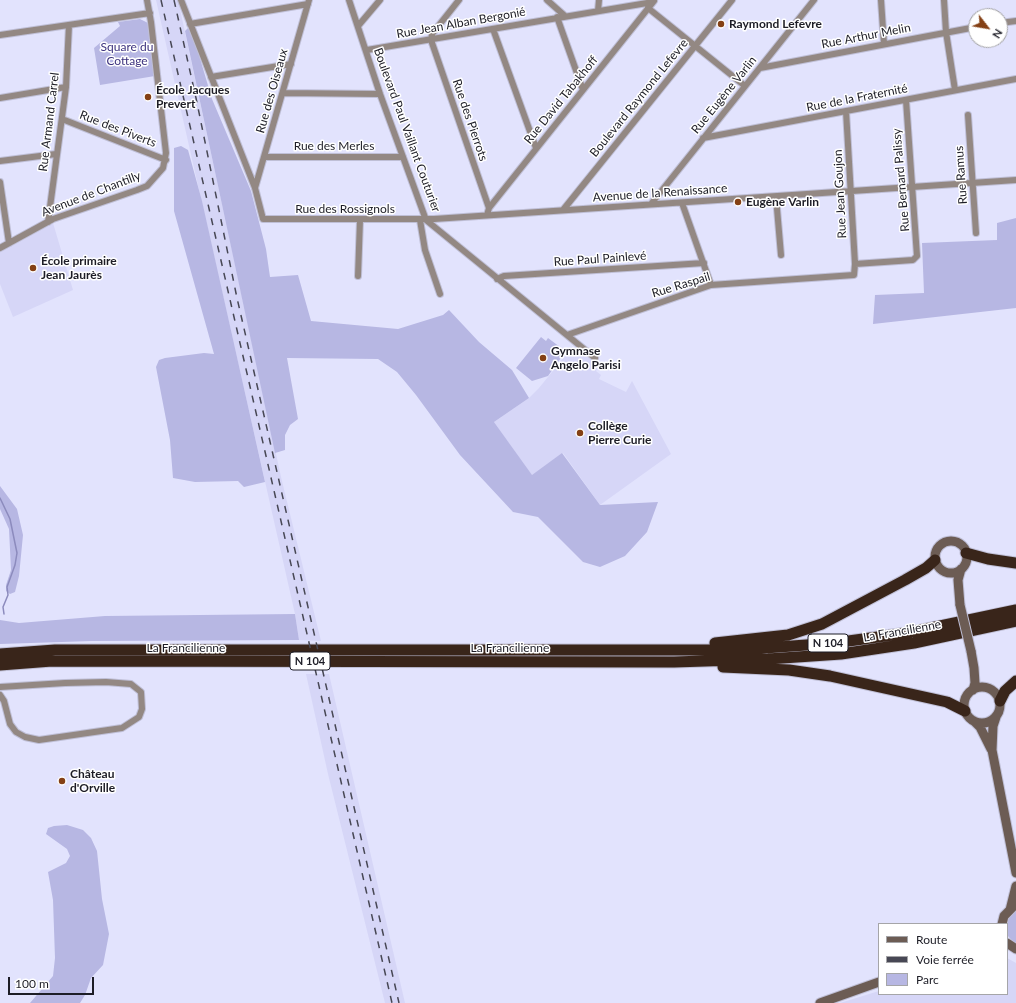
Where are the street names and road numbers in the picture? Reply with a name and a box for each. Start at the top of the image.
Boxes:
street label: Rue Jean Alban Bergonié [395,5,527,41]
street label: Rue Arthur Melin [820,20,912,52]
street label: Boulevard Raymond Lefevre [587,36,691,160]
street label: Boulevard Paul Vaillant Couturier [371,46,443,214]
street label: Rue des Oiseaux [253,47,291,135]
street label: Rue David Tabakhoff [521,53,601,147]
street label: Rue Eugène Varlin [688,53,760,137]
street label: Rue Armand Carrel [36,72,62,172]
street label: Rue des Pierrots [449,77,491,163]
street label: Rue de la Fraternité [805,81,909,115]
street label: Rue des Piverts [78,108,158,150]
street label: Rue Bernard Palissy [889,128,913,232]
street label: Rue des Merles [294,139,374,153]
street label: Rue Ramus [952,145,970,205]
street label: Rue Jean Goujon [830,149,850,239]
street label: Avenue de Chantilly [39,168,143,220]
street label: Avenue de la Renaissance [592,181,728,205]
street label: Rue des Rossignols [295,202,395,216]
street label: Rue Paul Painlevé [553,249,647,269]
street label: Rue Raspail [650,269,712,301]
street label: La Francilienne [862,617,942,645]
road number: N 104 [808,634,848,652]
street label: La Francilienne [147,641,225,655]
street label: La Francilienne [471,641,549,655]
road number: N 104 [290,652,330,670]

